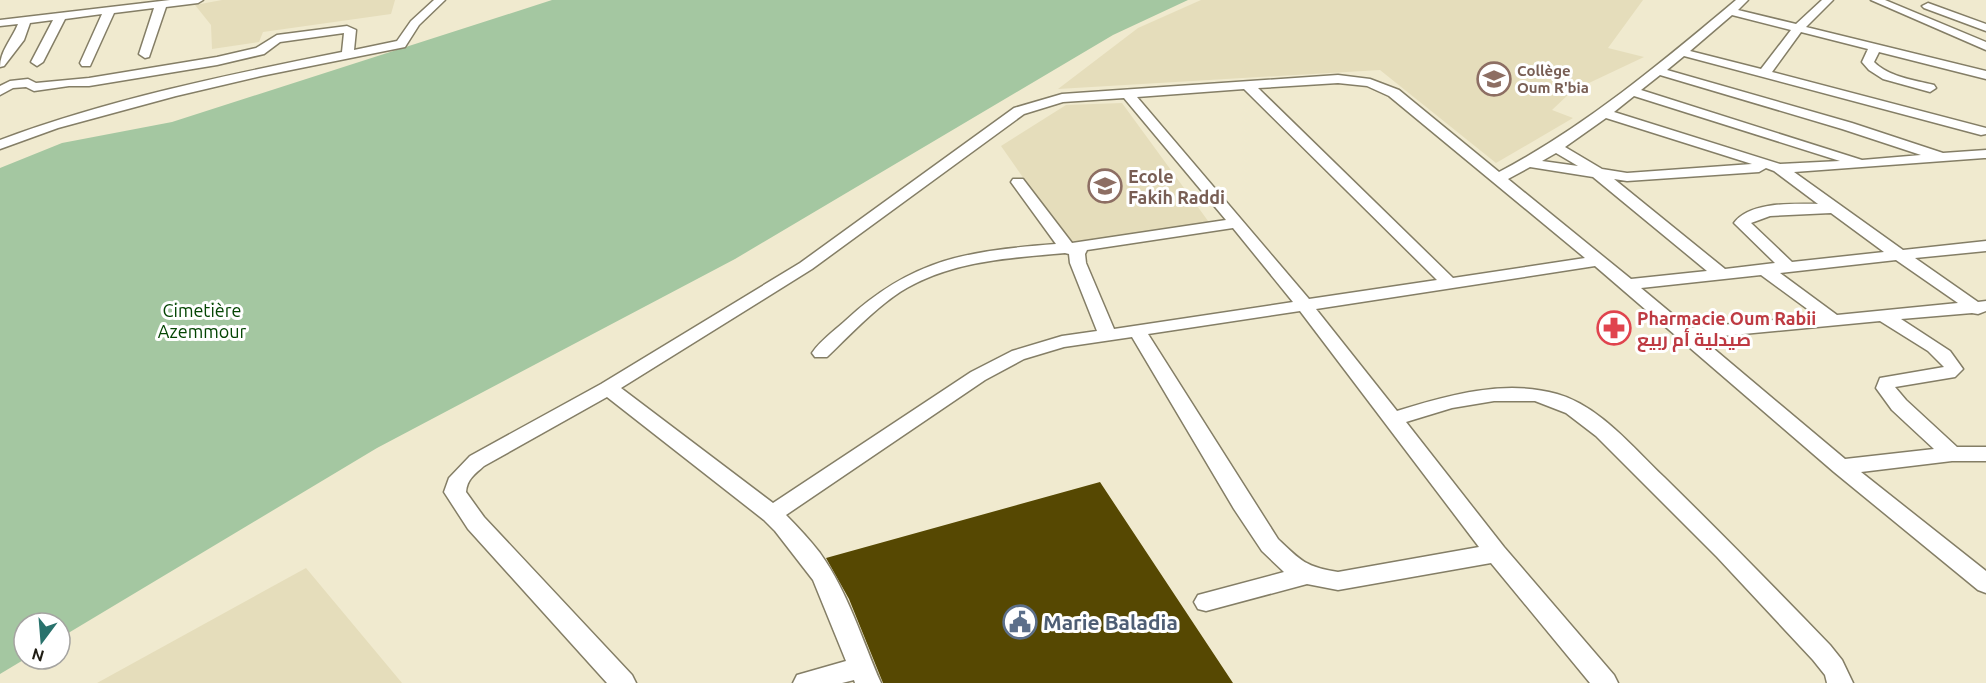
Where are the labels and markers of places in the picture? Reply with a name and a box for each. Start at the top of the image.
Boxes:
school or university icon: Collège Oum R'bia [1476,61,1512,97]
place label: Collège Oum R'bia [1517,62,1589,96]
place label: Ecole Fakih Raddi [1128,166,1225,207]
school or university icon: Ecole Fakih Raddi [1087,168,1123,204]
place label: Pharmacie Oum Rabii صيدلية أم ربيع [1637,308,1816,352]
pharmacy icon: Pharmacie Oum Rabii صيدلية أم ربيع [1596,310,1632,346]
public building icon: Marie Baladia [1002,604,1038,640]
place label: Marie Baladia [1043,610,1178,634]

